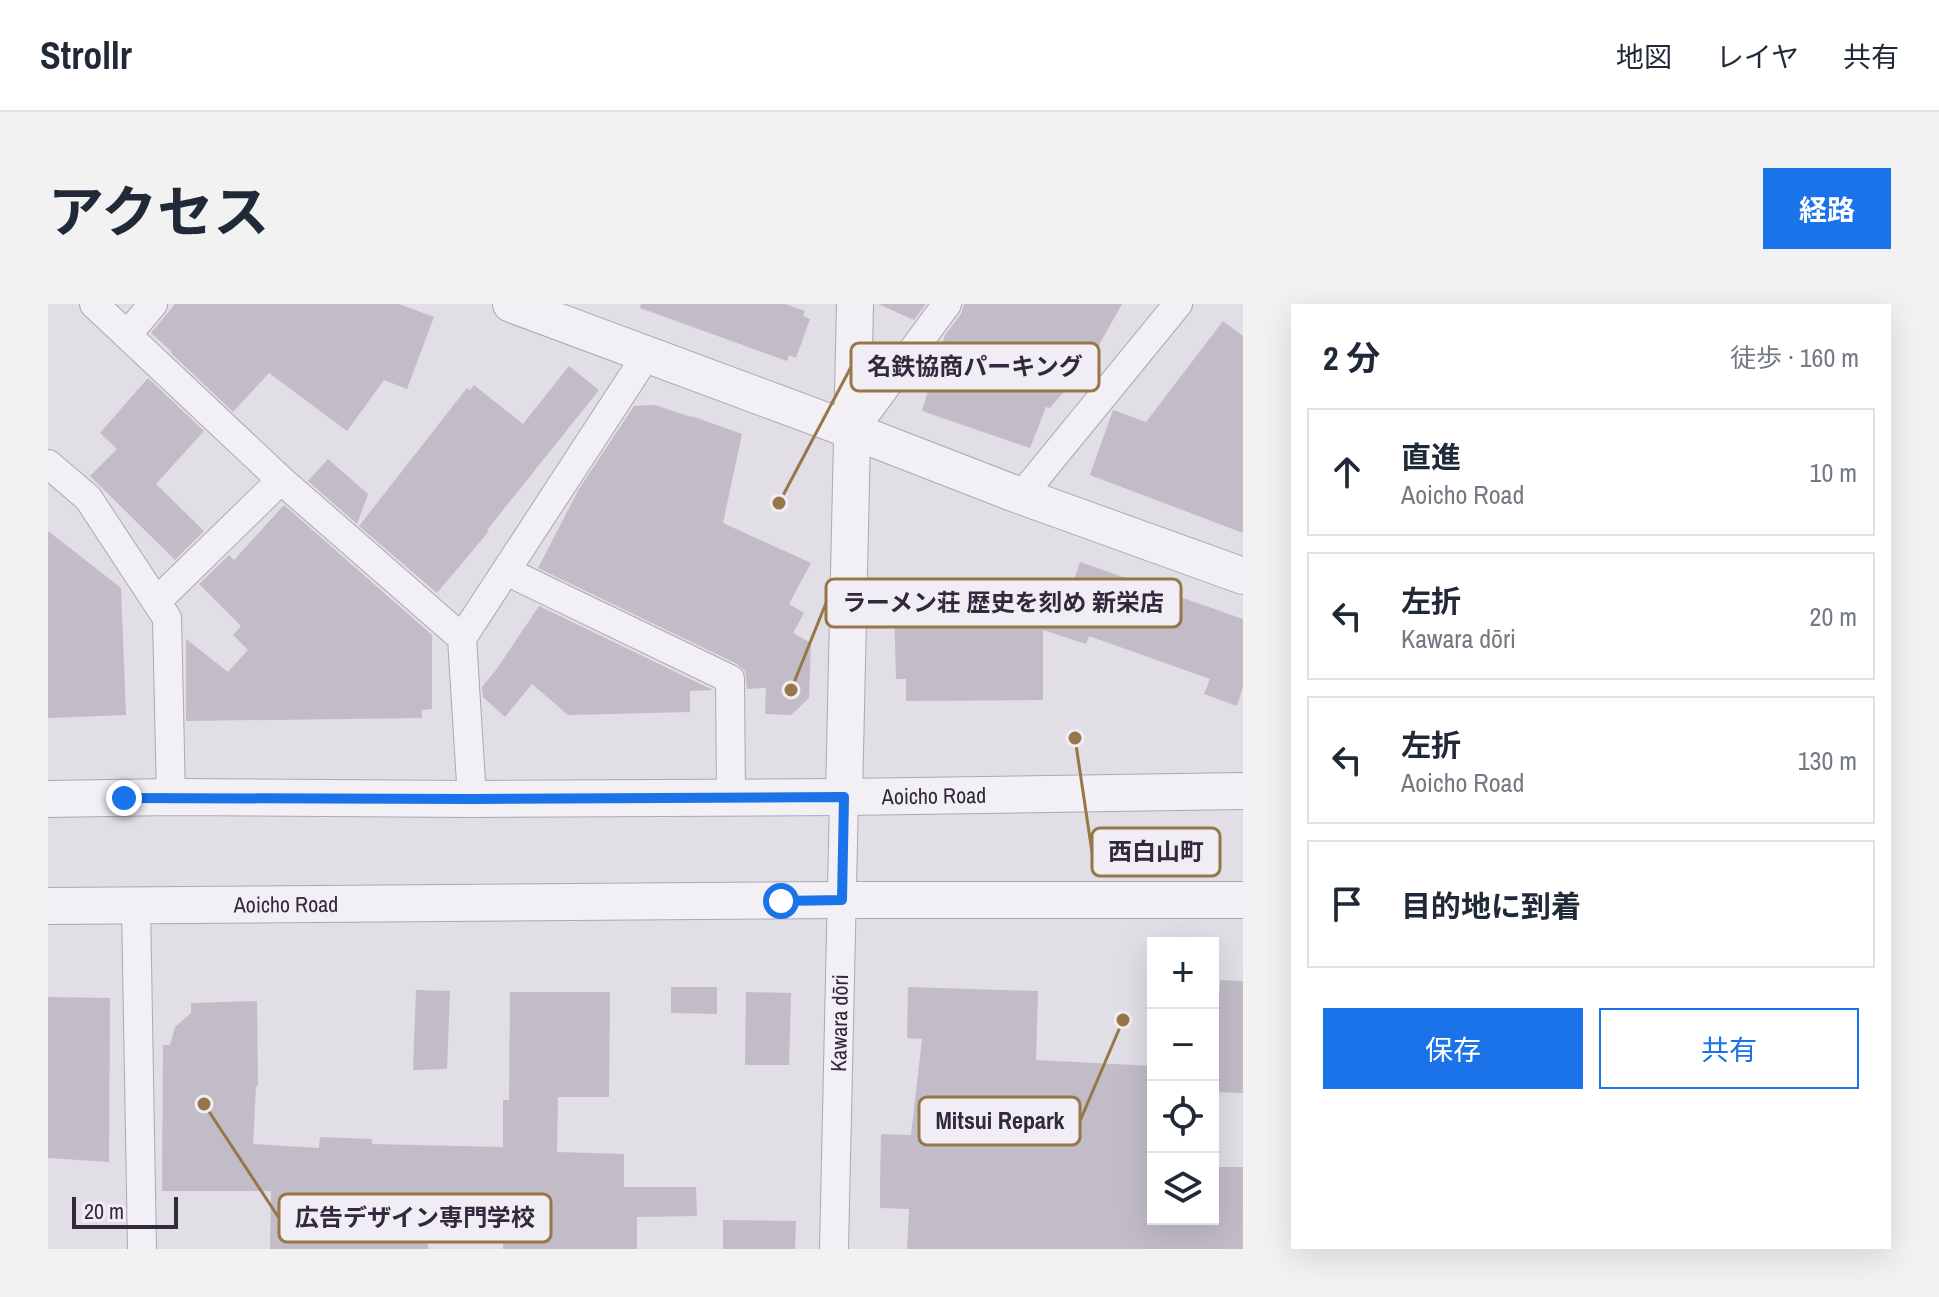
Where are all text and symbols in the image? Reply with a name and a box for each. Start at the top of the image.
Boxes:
text: Strollr [40,30,132,81]
text: 地図 [1616,38,1672,76]
text: レイヤ [1716,38,1799,76]
text: 共有 [1843,38,1899,76]
button: 経路 [1763,168,1891,249]
text: アクセス [48,174,269,249]
text: 2 分 [1323,335,1380,381]
text: 徒歩 · 160 m [1730,340,1859,375]
callout: 名鉄協商パーキング [851,343,1099,391]
text: 名鉄協商パーキング [867,350,1083,382]
text: 直進 [1401,437,1461,477]
icon: ahead [1325,450,1369,494]
text: 10 m [1810,455,1857,490]
text: Aoicho Road [1401,477,1524,512]
callout: ラーメン荘 歴史を刻め 新栄店 [826,579,1181,627]
text: 左折 [1401,581,1461,621]
text: ラーメン荘 歴史を刻め 新栄店 [842,586,1164,618]
icon: left [1325,594,1369,638]
text: 20 m [1810,599,1857,634]
text: Kawara dōri [1401,621,1516,656]
text: 左折 [1401,725,1461,765]
icon: left [1325,738,1369,782]
text: 130 m [1798,743,1857,778]
text: Aoicho Road [1401,765,1524,800]
route end [106,780,142,816]
street label: Aoicho Road [881,780,986,811]
callout: 西白山町 [1092,828,1220,876]
text: 西白山町 [1108,835,1204,867]
icon: arrive [1325,882,1369,926]
route start [763,883,799,919]
text: 目的地に到着 [1401,886,1581,926]
street label: Aoicho Road [233,889,338,920]
map controls [1147,937,1219,1225]
button: + [1147,937,1219,1009]
street label: Kawara dōri [823,974,855,1072]
button: 保存 [1323,1008,1583,1089]
button: 共有 [1599,1008,1859,1089]
button: − [1147,1009,1219,1081]
button: locate [1147,1081,1219,1153]
callout: Mitsui Repark [919,1097,1080,1145]
text: Mitsui Repark [935,1104,1065,1136]
button: layers [1147,1153,1219,1225]
scale bar [72,1193,178,1229]
callout: 広告デザイン専門学校 [279,1194,551,1242]
text: 20 m [84,1196,124,1226]
text: 広告デザイン専門学校 [295,1201,535,1233]

